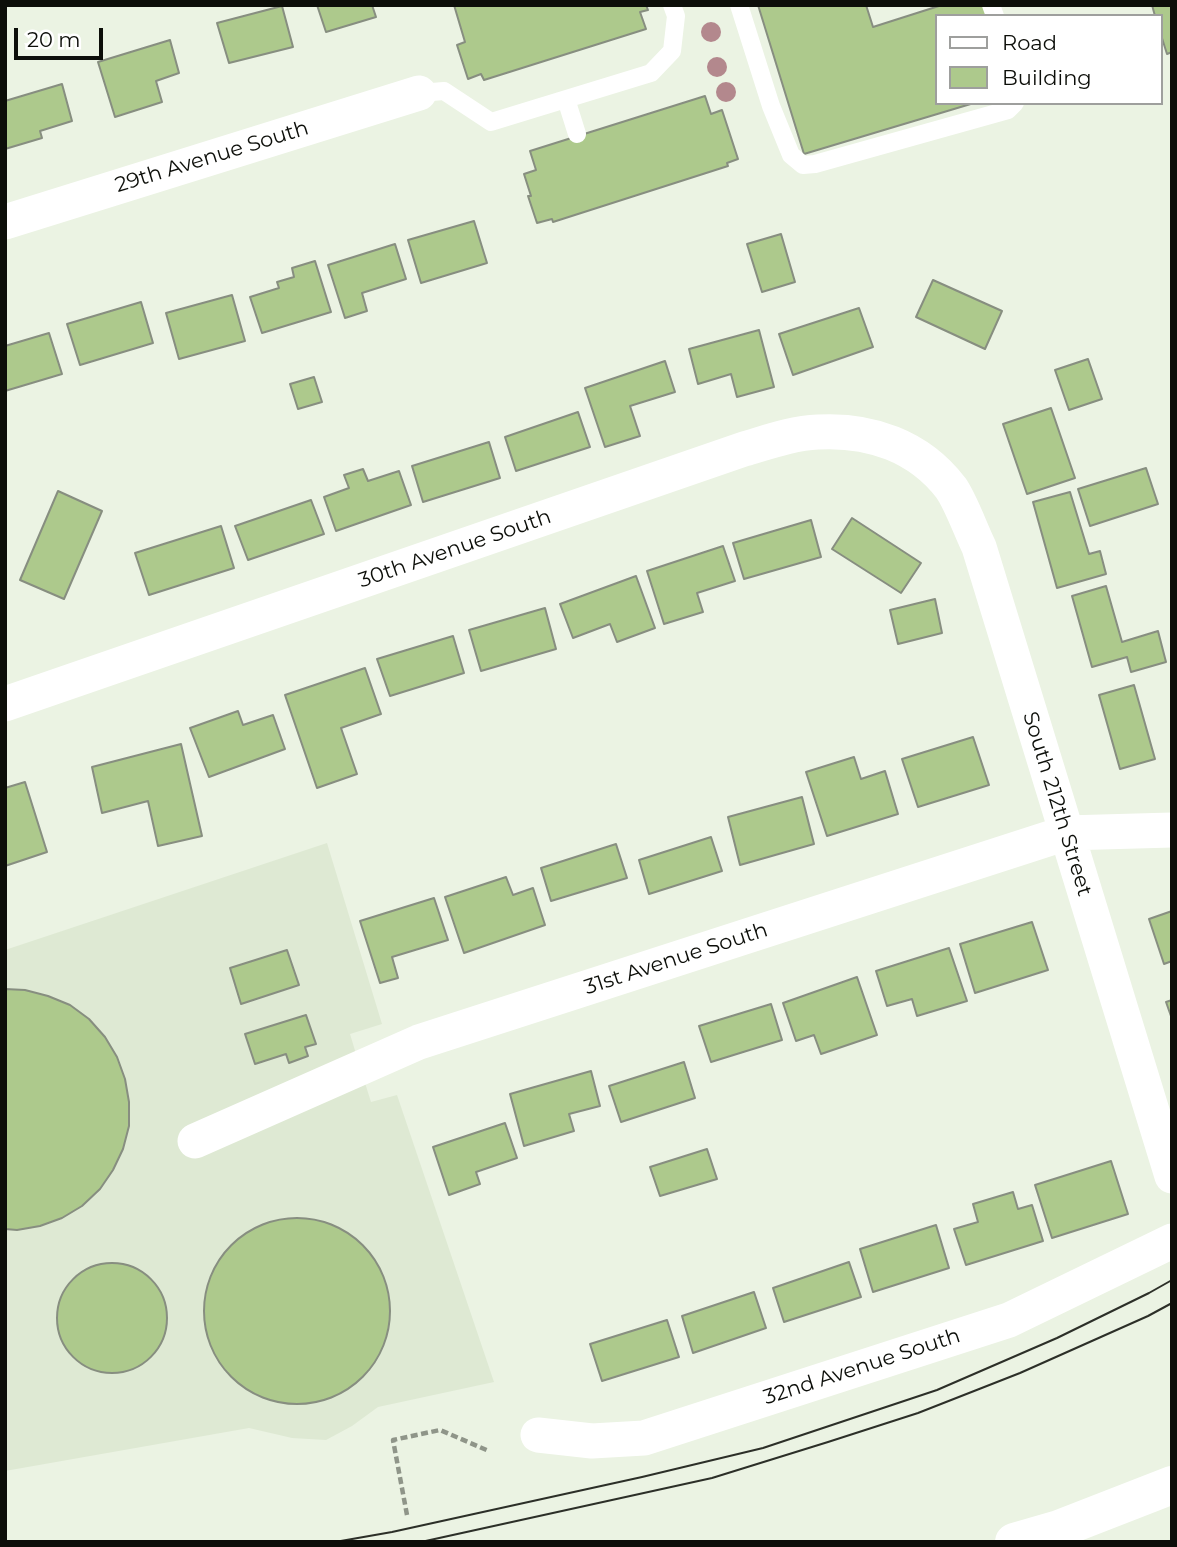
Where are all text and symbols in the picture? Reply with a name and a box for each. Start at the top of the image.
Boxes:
scale bar [18,14,107,58]
legend [936,14,1163,105]
text: 20 m [27,27,81,52]
text: Road [1002,30,1057,55]
text: Building [1002,65,1092,90]
street label: 29th Avenue South [112,116,312,198]
street label: 30th Avenue South [355,504,555,594]
street label: South 212th Street [1017,709,1097,899]
street label: 31st Avenue South [581,917,771,1001]
street label: 32nd Avenue South [760,1323,964,1411]

